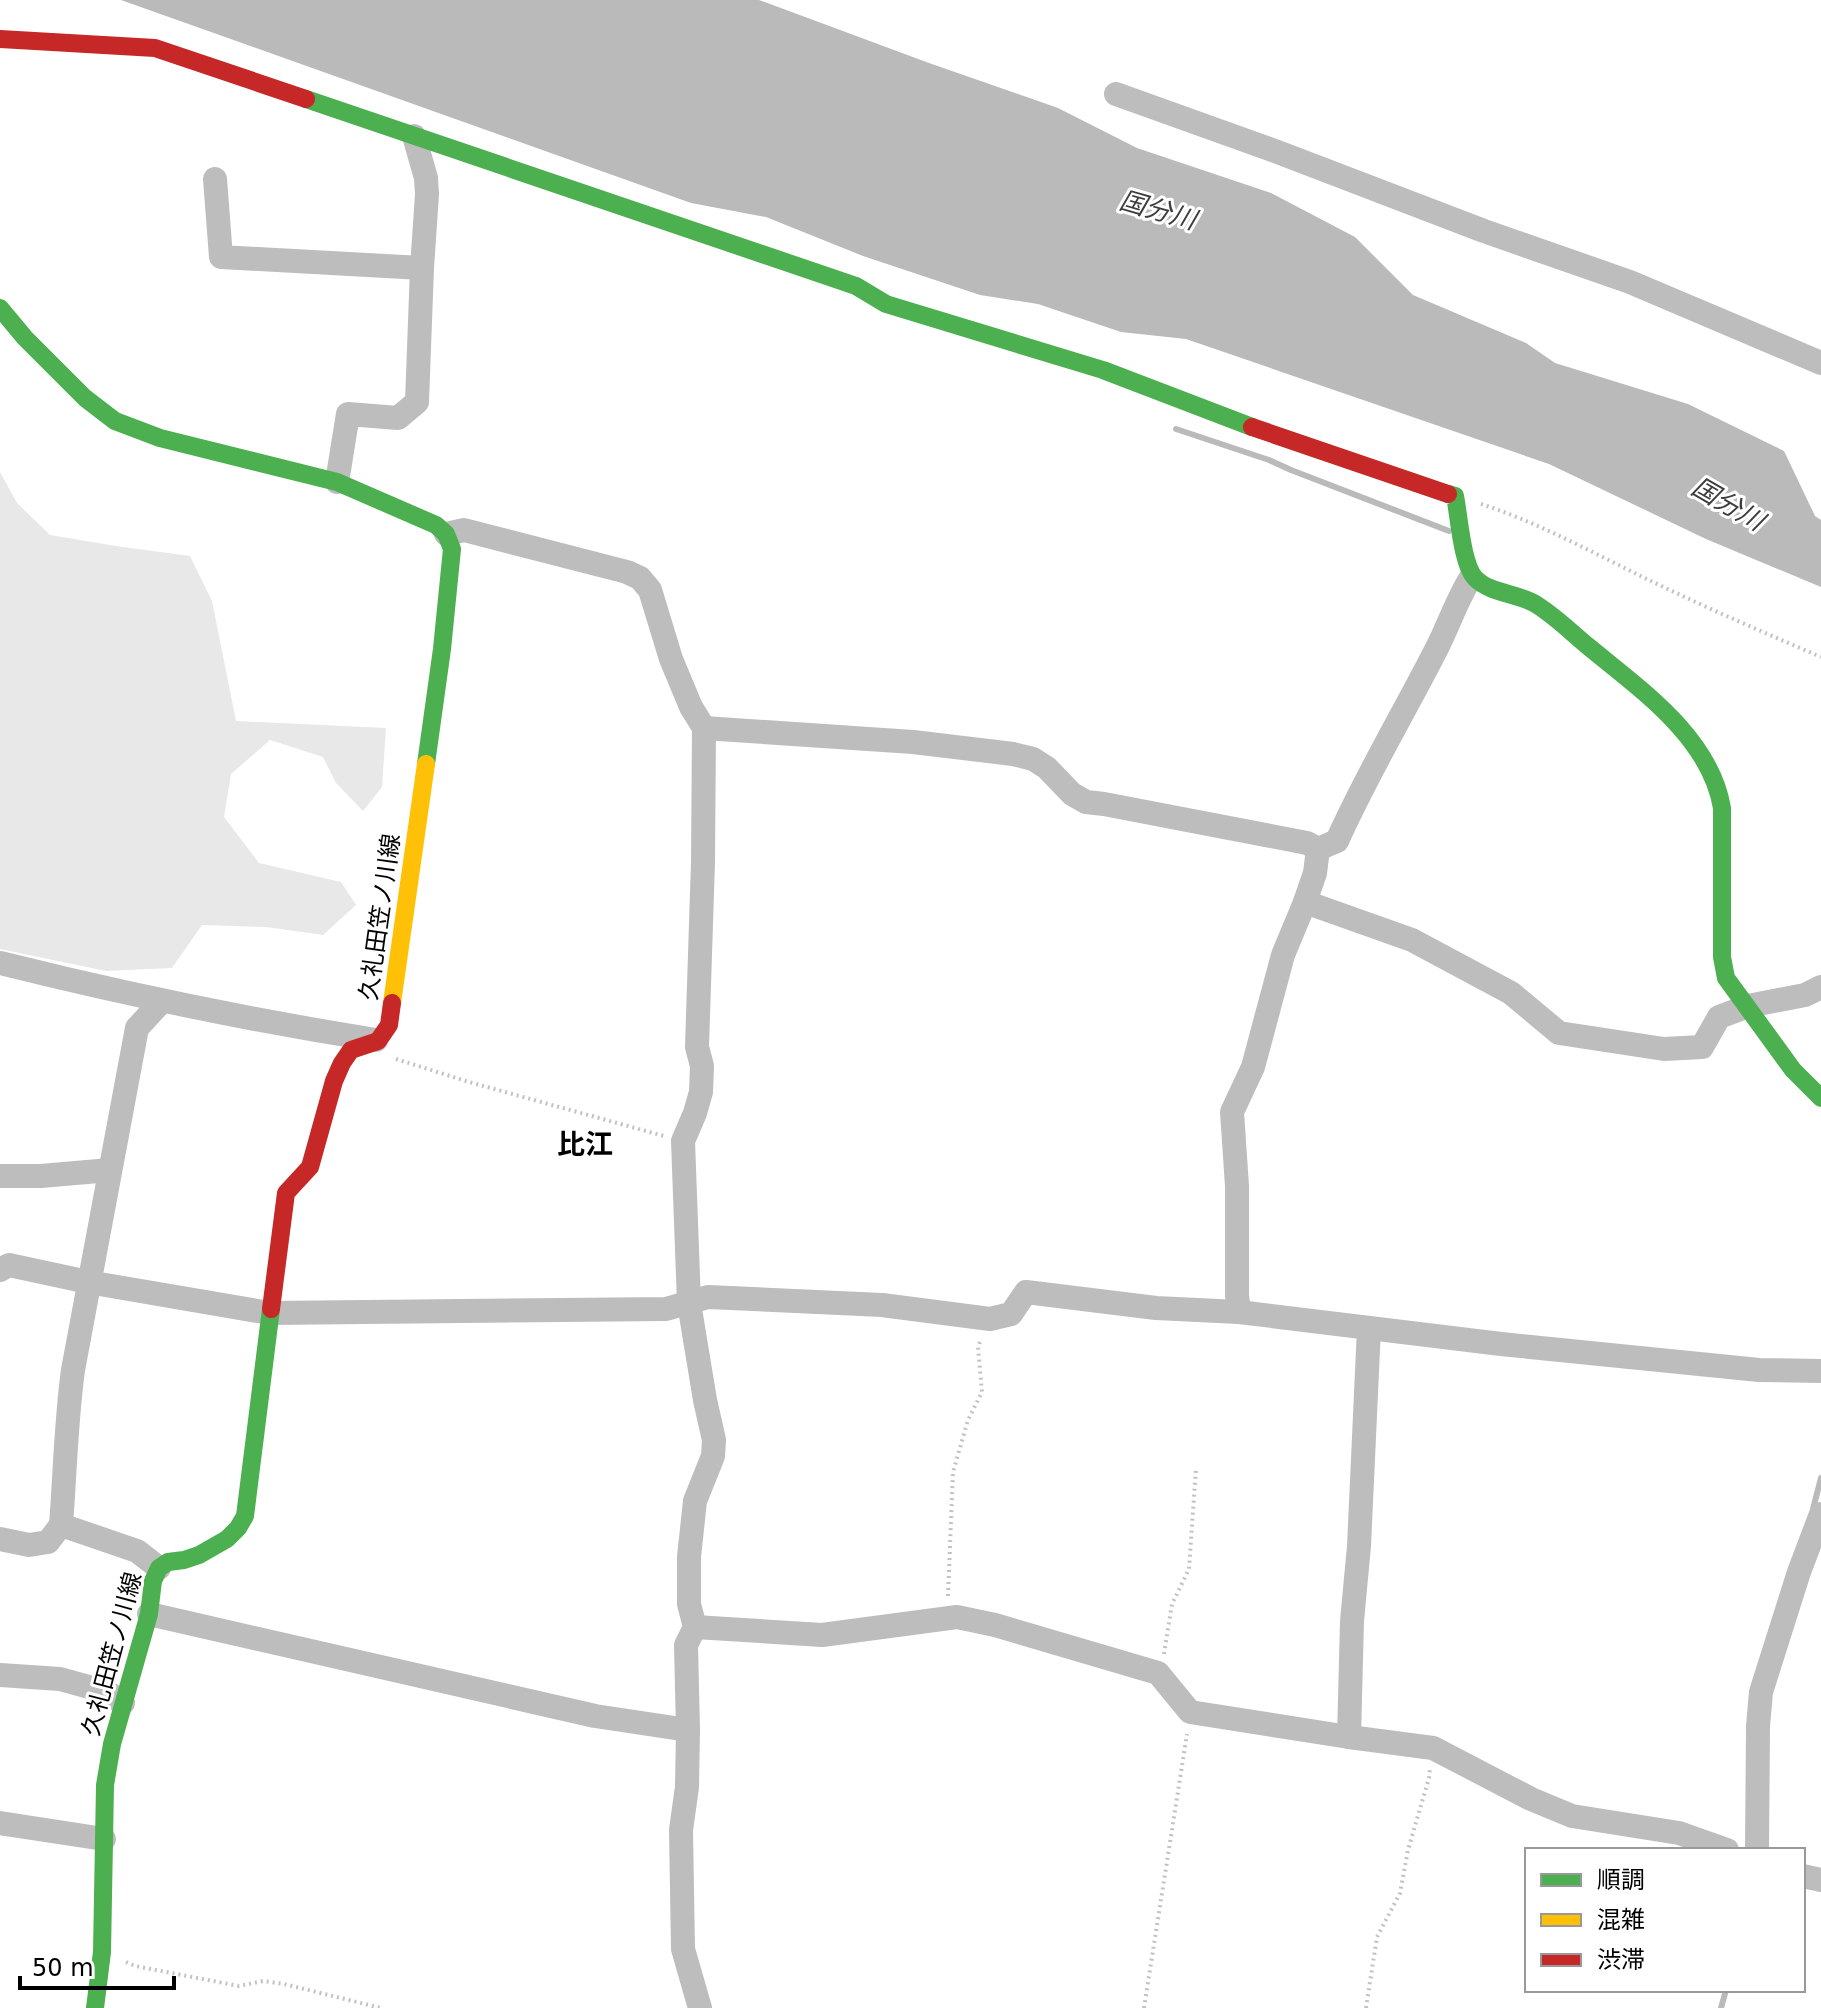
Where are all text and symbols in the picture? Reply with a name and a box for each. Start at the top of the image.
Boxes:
water label: 国分川 [1116,185,1203,236]
water label: 国分川 [1687,472,1772,538]
street label: 久礼田笠ノ川線 [354,832,406,1002]
district label: 比江 [557,1128,613,1161]
street label: 久礼田笠ノ川線 [77,1569,147,1739]
legend [1525,1848,1805,1992]
text: 順調 [1597,1866,1645,1894]
text: 混雑 [1597,1906,1645,1934]
scale bar [20,1940,174,1990]
text: 渋滞 [1597,1946,1645,1974]
text: 50 m [32,1954,94,1982]

